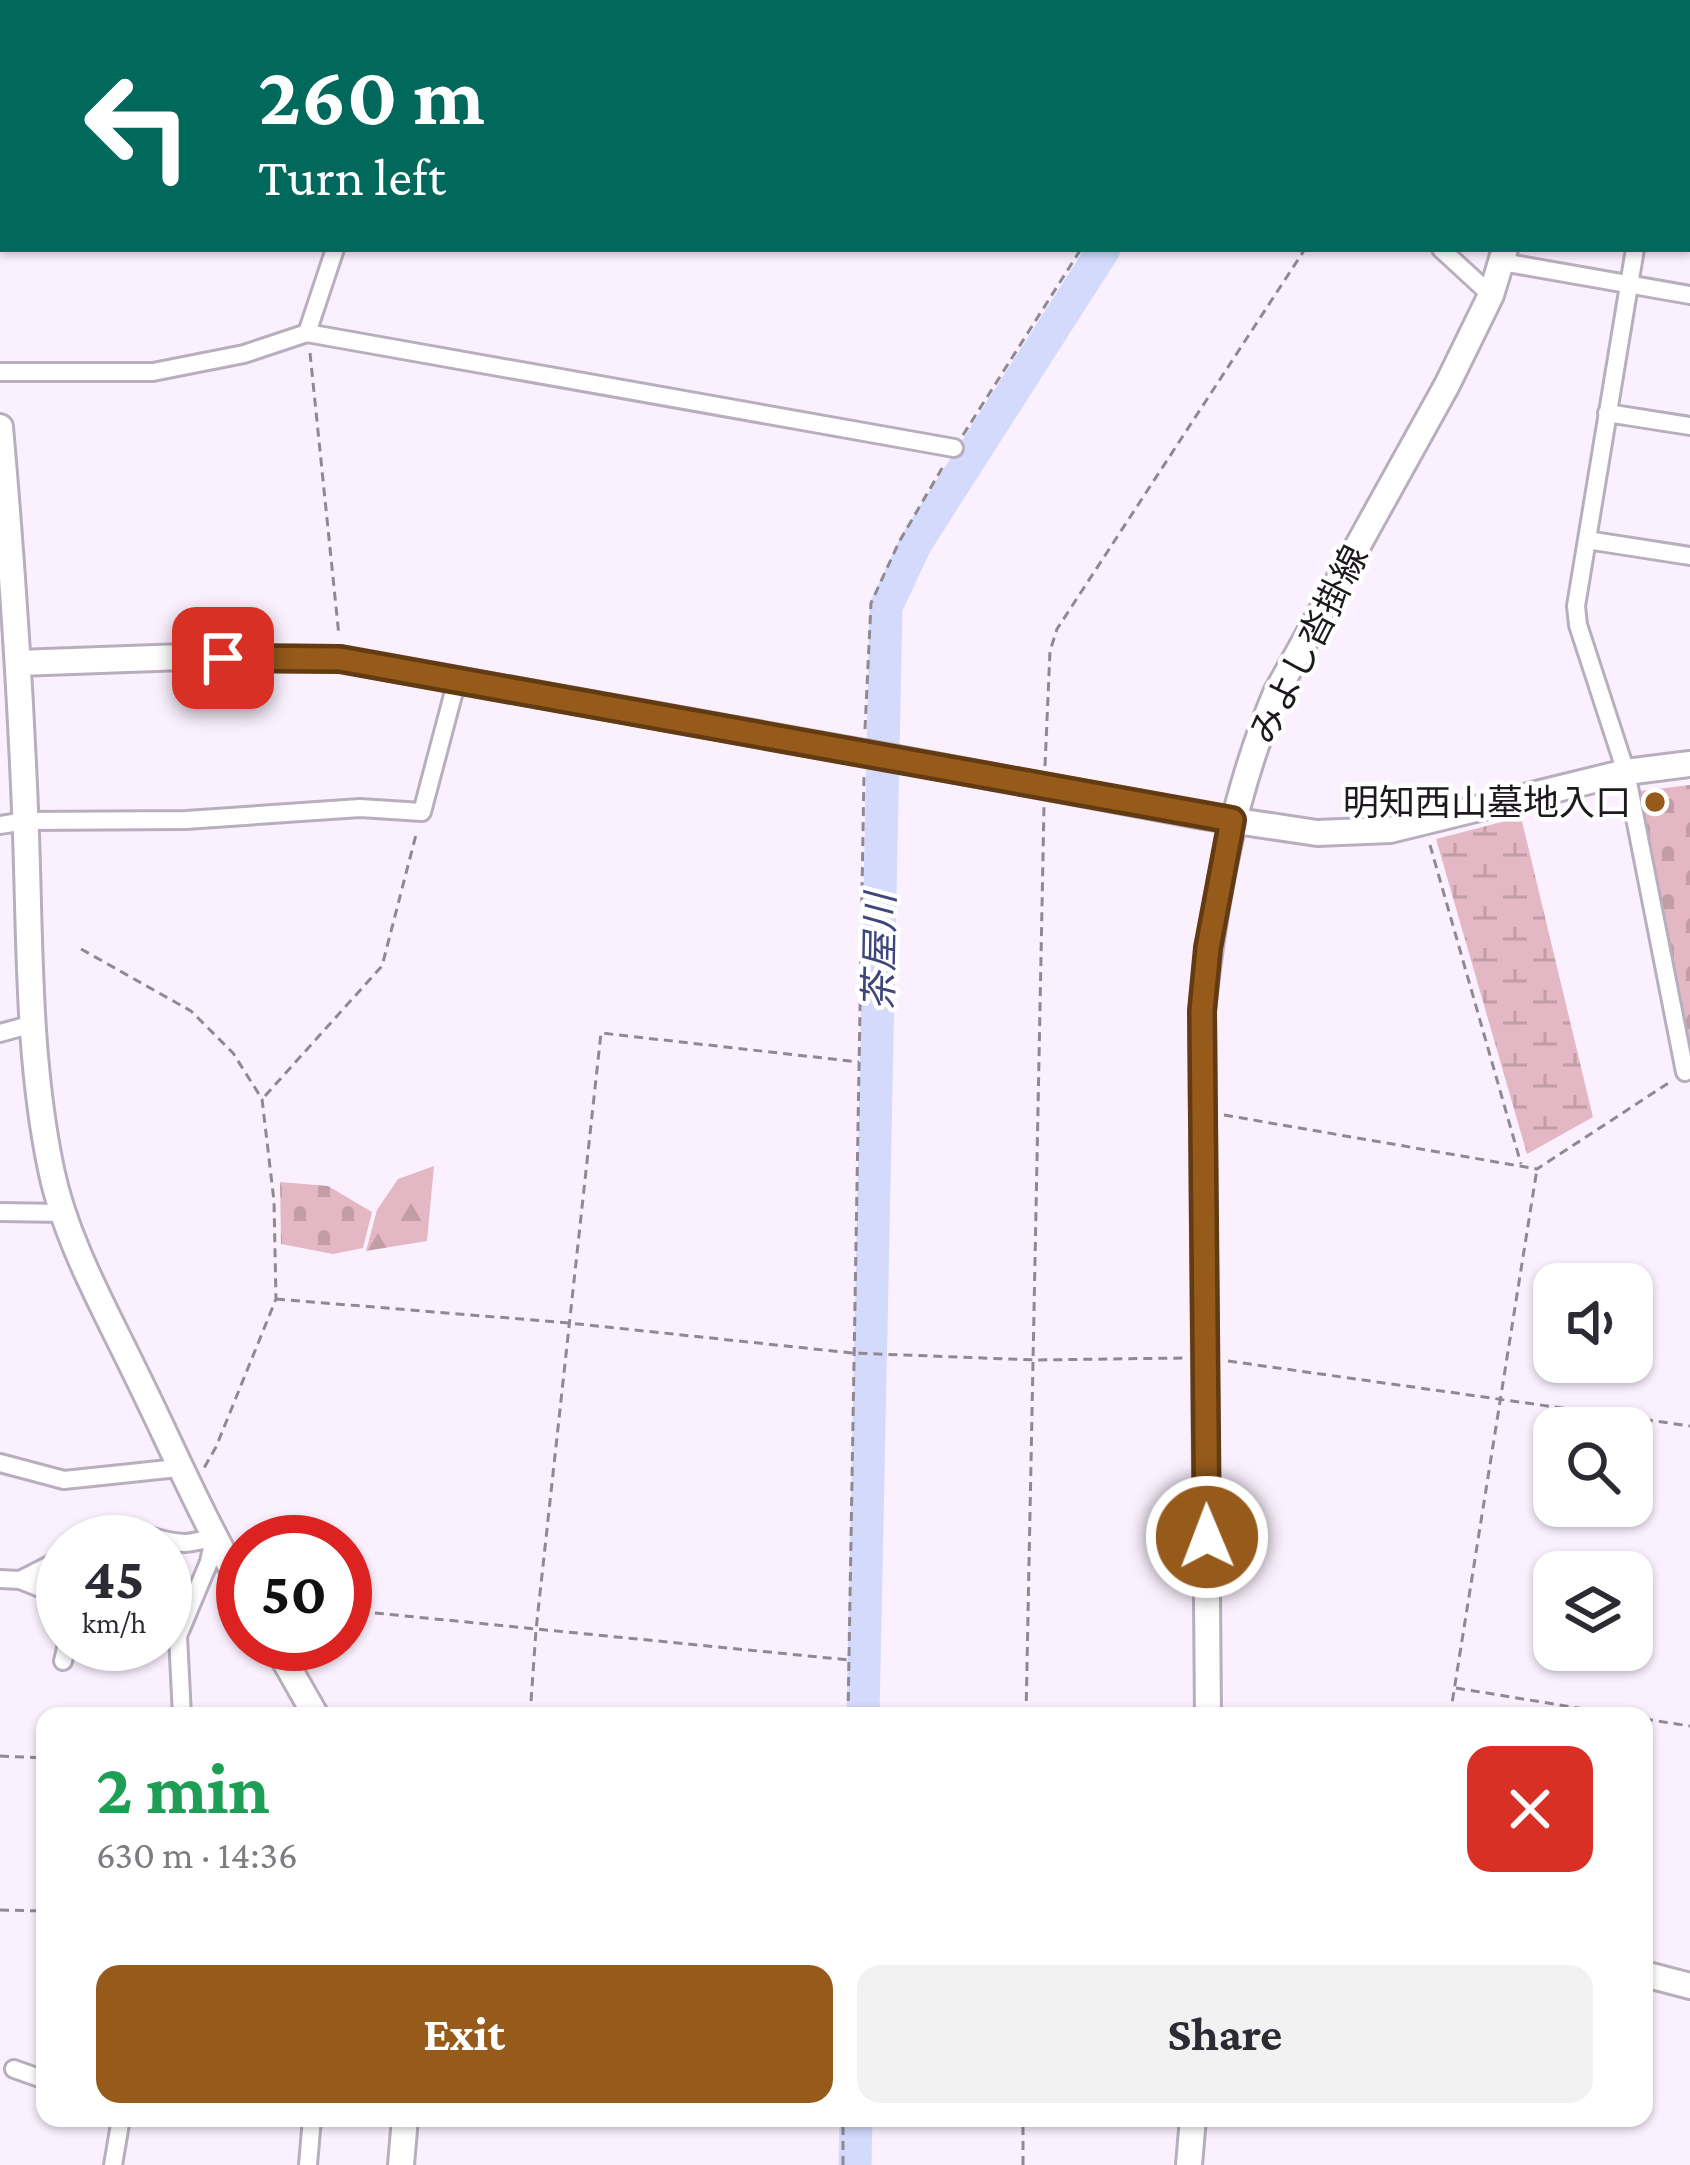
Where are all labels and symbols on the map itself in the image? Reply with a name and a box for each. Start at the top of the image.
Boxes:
street label: みよし沓掛線 [1242,539,1376,750]
pin [172,607,274,709]
place label: 明知西山墓地入口 [1343,783,1631,823]
marker: 明知西山墓地入口 [1642,789,1668,815]
water label: 茶屋川 [857,889,902,1011]
position arrow [1144,1474,1270,1600]
speed limit sign: 50 [216,1515,372,1671]

